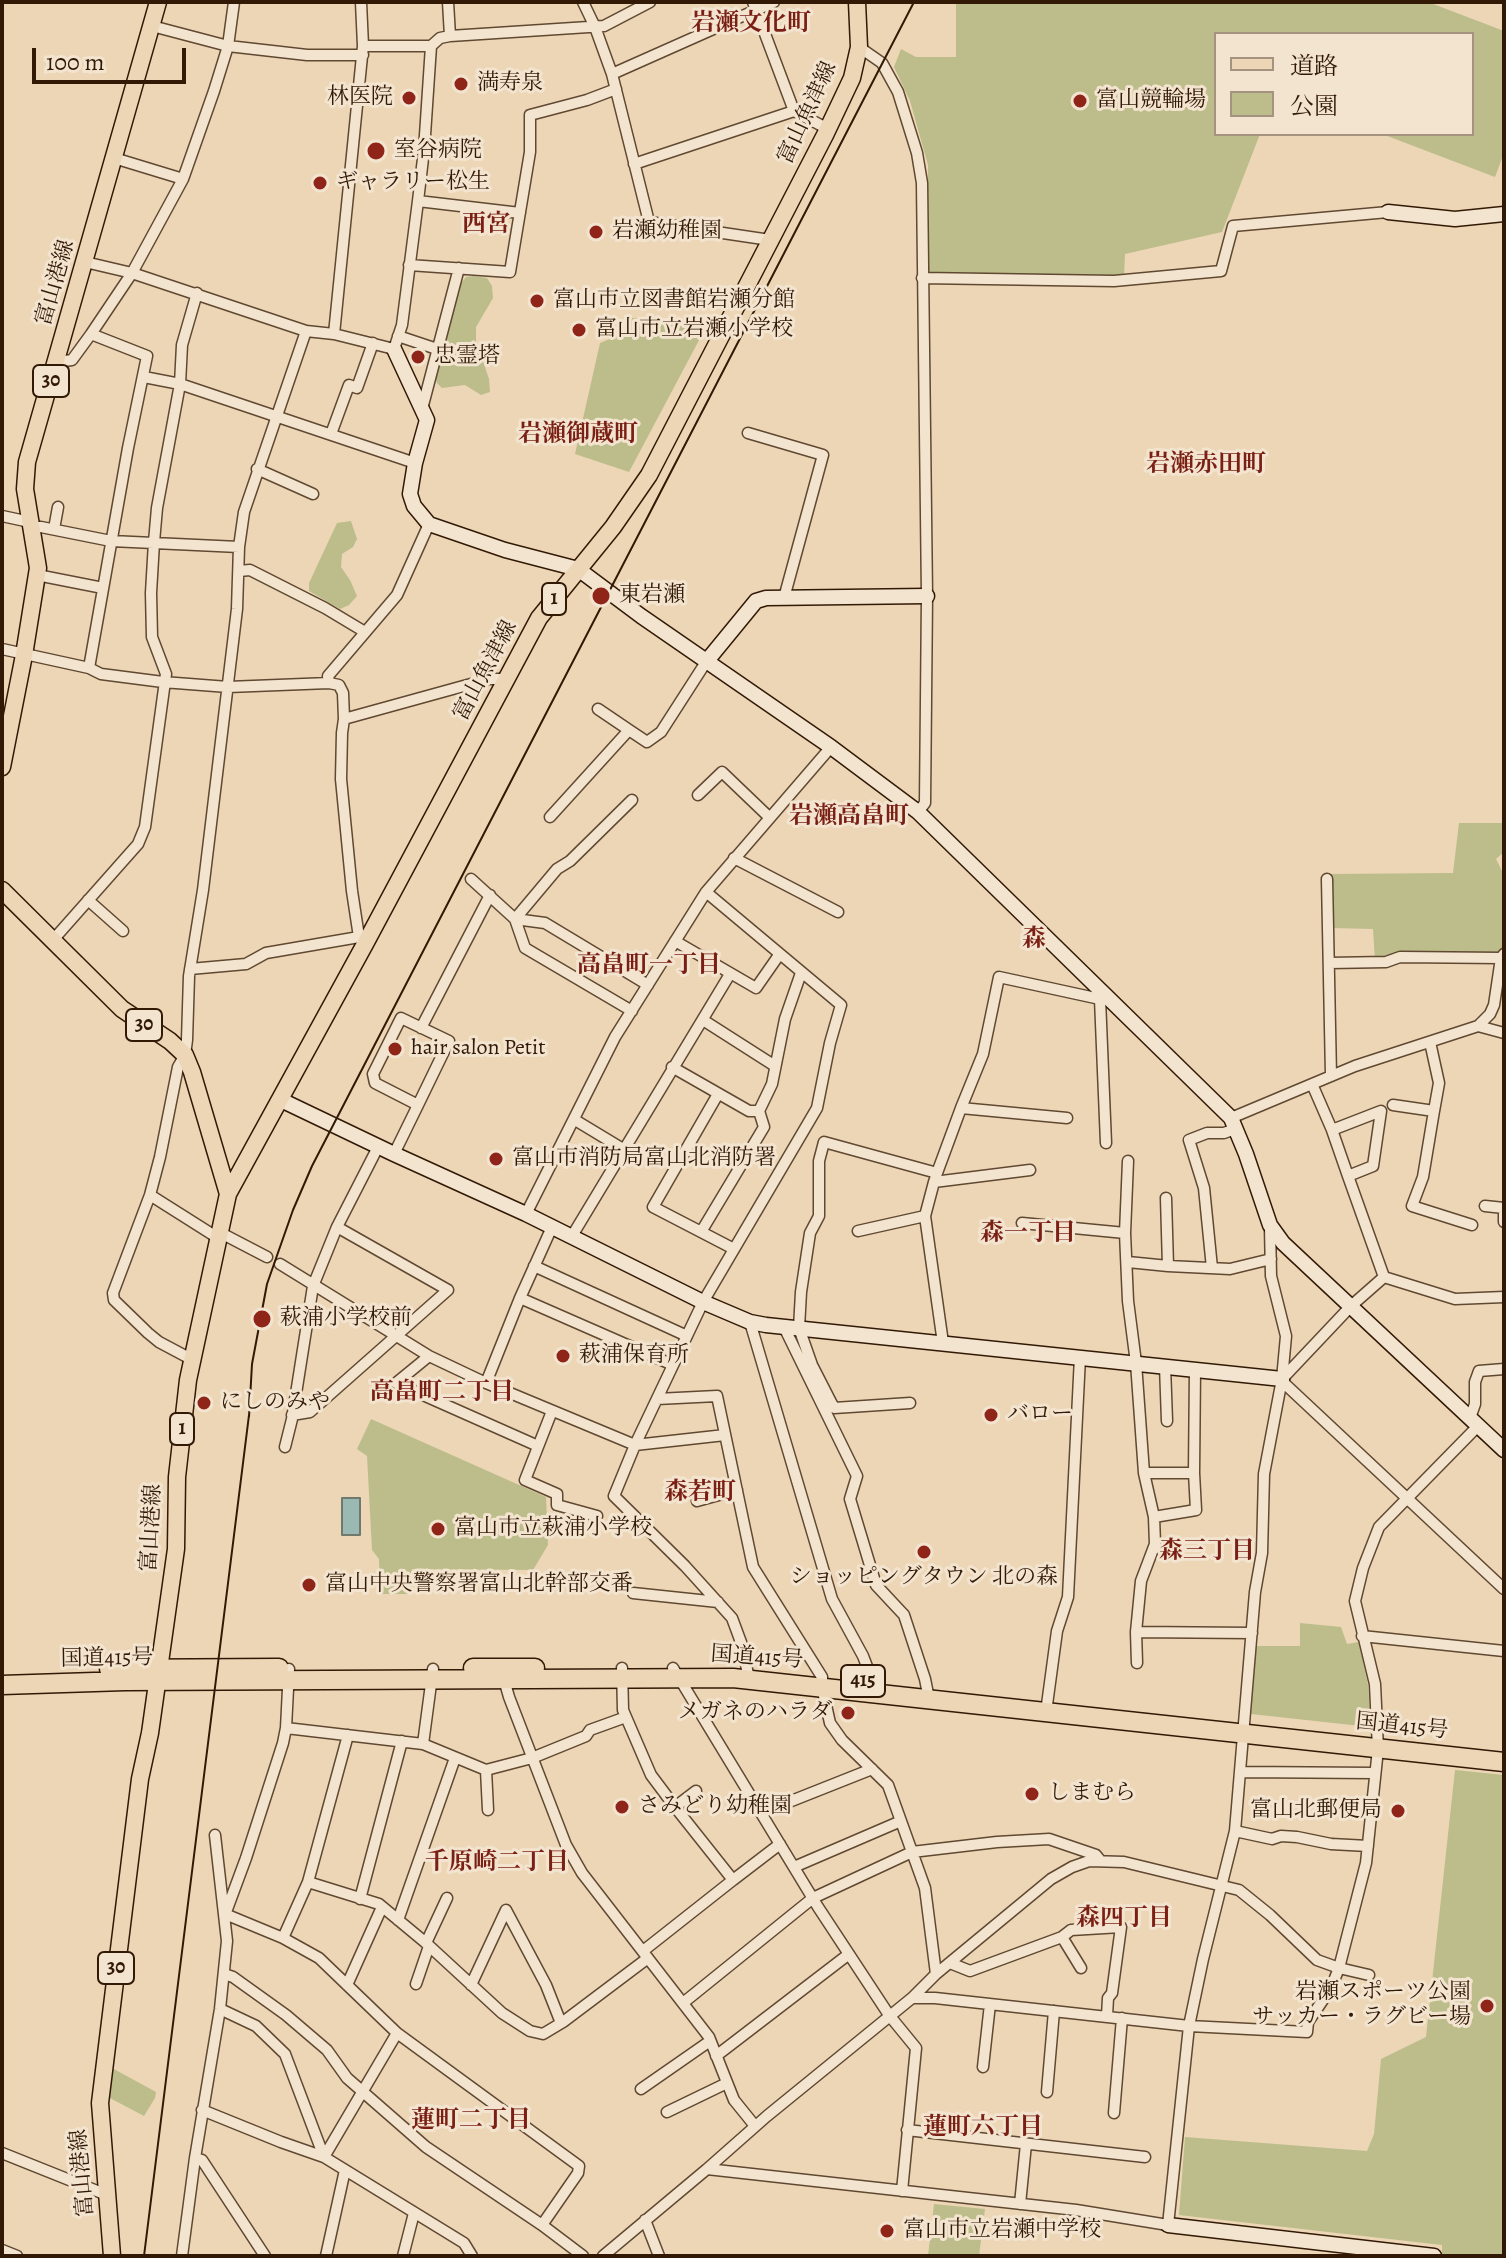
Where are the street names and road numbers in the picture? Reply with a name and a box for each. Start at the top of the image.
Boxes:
street label: 富山魚津線 [773,58,843,168]
street label: 富山港線 [31,237,81,329]
road number: 30 [33,365,69,397]
road number: 1 [542,583,566,615]
street label: 富山魚津線 [449,616,523,726]
road number: 30 [126,1009,162,1041]
road number: 1 [170,1413,194,1445]
street label: 富山港線 [137,1483,167,1573]
street label: 国道415号 [710,1642,804,1674]
street label: 国道415号 [60,1645,154,1673]
road number: 415 [841,1665,885,1697]
street label: 国道415号 [1354,1709,1450,1745]
road number: 30 [98,1952,134,1984]
street label: 富山港線 [66,2128,100,2218]

